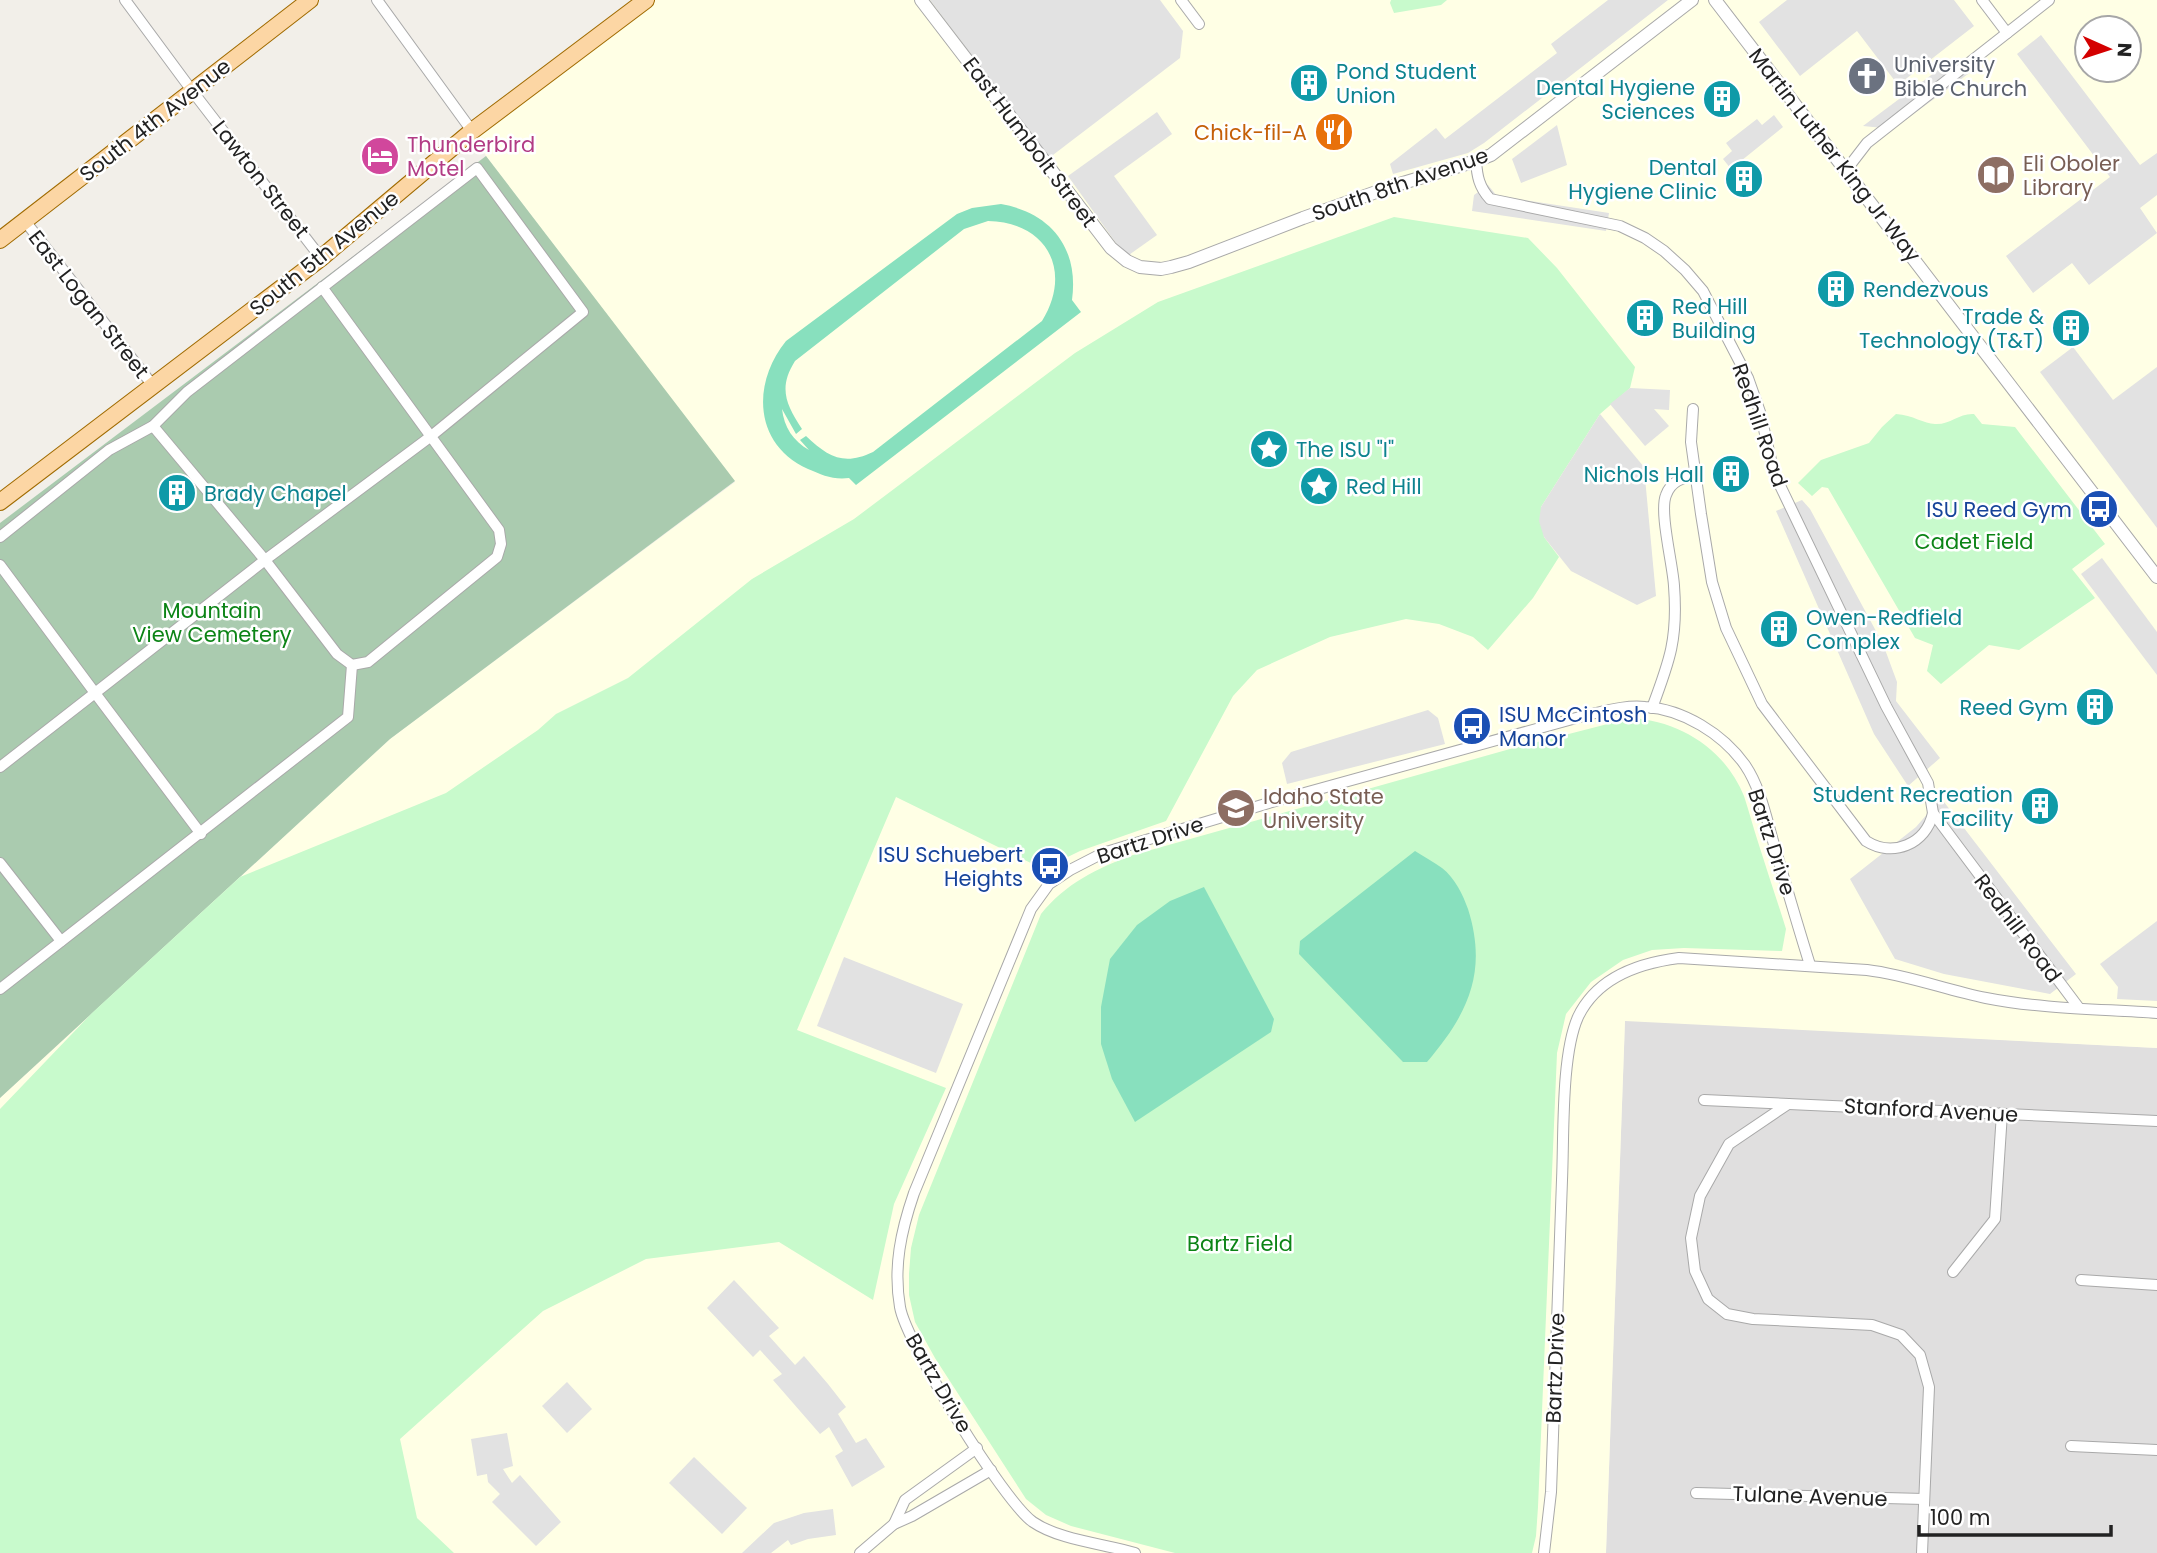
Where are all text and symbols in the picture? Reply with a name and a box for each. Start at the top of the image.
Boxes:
north arrow [2073,14,2143,84]
street label: Martin Luther King Jr Way [1742,42,1928,268]
text: N [2111,42,2138,58]
place label: University Bible Church [1894,50,2027,103]
street label: East Humbolt Street [956,51,1104,233]
street label: South 4th Avenue [73,52,237,188]
church icon: University Bible Church [1846,55,1888,97]
place label: Pond Student Union [1336,57,1477,110]
building icon: Pond Student Union [1288,62,1330,104]
place label: Dental Hygiene Sciences [1536,73,1695,126]
building icon: Dental Hygiene Sciences [1701,78,1743,120]
restaurant icon: Chick-fil-A [1313,111,1355,153]
street label: Lawton Street [206,114,316,244]
place label: Chick-fil-A [1194,118,1307,147]
place label: Thunderbird Motel [407,130,535,183]
hotel icon: Thunderbird Motel [359,135,401,177]
street label: South 8th Avenue [1308,140,1492,228]
place label: Eli Oboler Library [2023,149,2120,202]
place label: Dental Hygiene Clinic [1568,153,1717,206]
library icon: Eli Oboler Library [1975,154,2017,196]
building icon: Dental Hygiene Clinic [1723,158,1765,200]
street label: South 5th Avenue [243,184,405,322]
street label: East Logan Street [22,224,156,384]
building icon: Rendezvous [1815,268,1857,310]
place label: Rendezvous [1863,275,1989,304]
place label: Red Hill Building [1672,292,1756,345]
building icon: Red Hill Building [1624,297,1666,339]
place label: Trade & Technology (T&T) [1859,302,2044,355]
building icon: Trade & Technology (T&T) [2050,307,2092,349]
street label: Redhill Road [1725,359,1795,491]
place icon: The ISU "I" [1248,428,1290,470]
place label: The ISU "I" [1296,435,1394,464]
building icon: Nichols Hall [1710,453,1752,495]
place label: Nichols Hall [1584,460,1704,489]
place icon: Red Hill [1298,465,1340,507]
building icon: Brady Chapel [156,472,198,514]
place label: Red Hill [1346,472,1422,501]
place label: Brady Chapel [204,479,347,508]
bus stop icon: ISU Reed Gym [2078,488,2120,530]
place label: ISU Reed Gym [1926,495,2072,524]
park label: Cadet Field [1914,527,2034,556]
park label: Mountain View Cemetery [132,596,292,649]
place label: Owen-Redfield Complex [1806,603,1962,656]
building icon: Owen-Redfield Complex [1758,608,1800,650]
building icon: Reed Gym [2074,686,2116,728]
place label: Reed Gym [1960,693,2068,722]
place label: ISU McCintosh Manor [1499,700,1647,753]
bus stop icon: ISU McCintosh Manor [1451,705,1493,747]
place label: Student Recreation Facility [1812,780,2013,833]
place label: Idaho State University [1263,782,1384,835]
street label: Bartz Drive [1741,785,1803,899]
building icon: Student Recreation Facility [2019,785,2061,827]
school or university icon: Idaho State University [1215,787,1257,829]
street label: Bartz Drive [1093,809,1207,871]
place label: ISU Schuebert Heights [878,840,1023,893]
bus stop icon: ISU Schuebert Heights [1029,845,1071,887]
street label: Redhill Road [1968,868,2068,988]
street label: Stanford Avenue [1843,1091,2019,1129]
park label: Bartz Field [1187,1229,1293,1258]
street label: Bartz Drive [1539,1312,1571,1424]
street label: Bartz Drive [899,1328,979,1438]
street label: Tulane Avenue [1732,1479,1888,1513]
scale bar [1919,1494,2112,1538]
text: 100 m [1930,1503,1990,1532]

